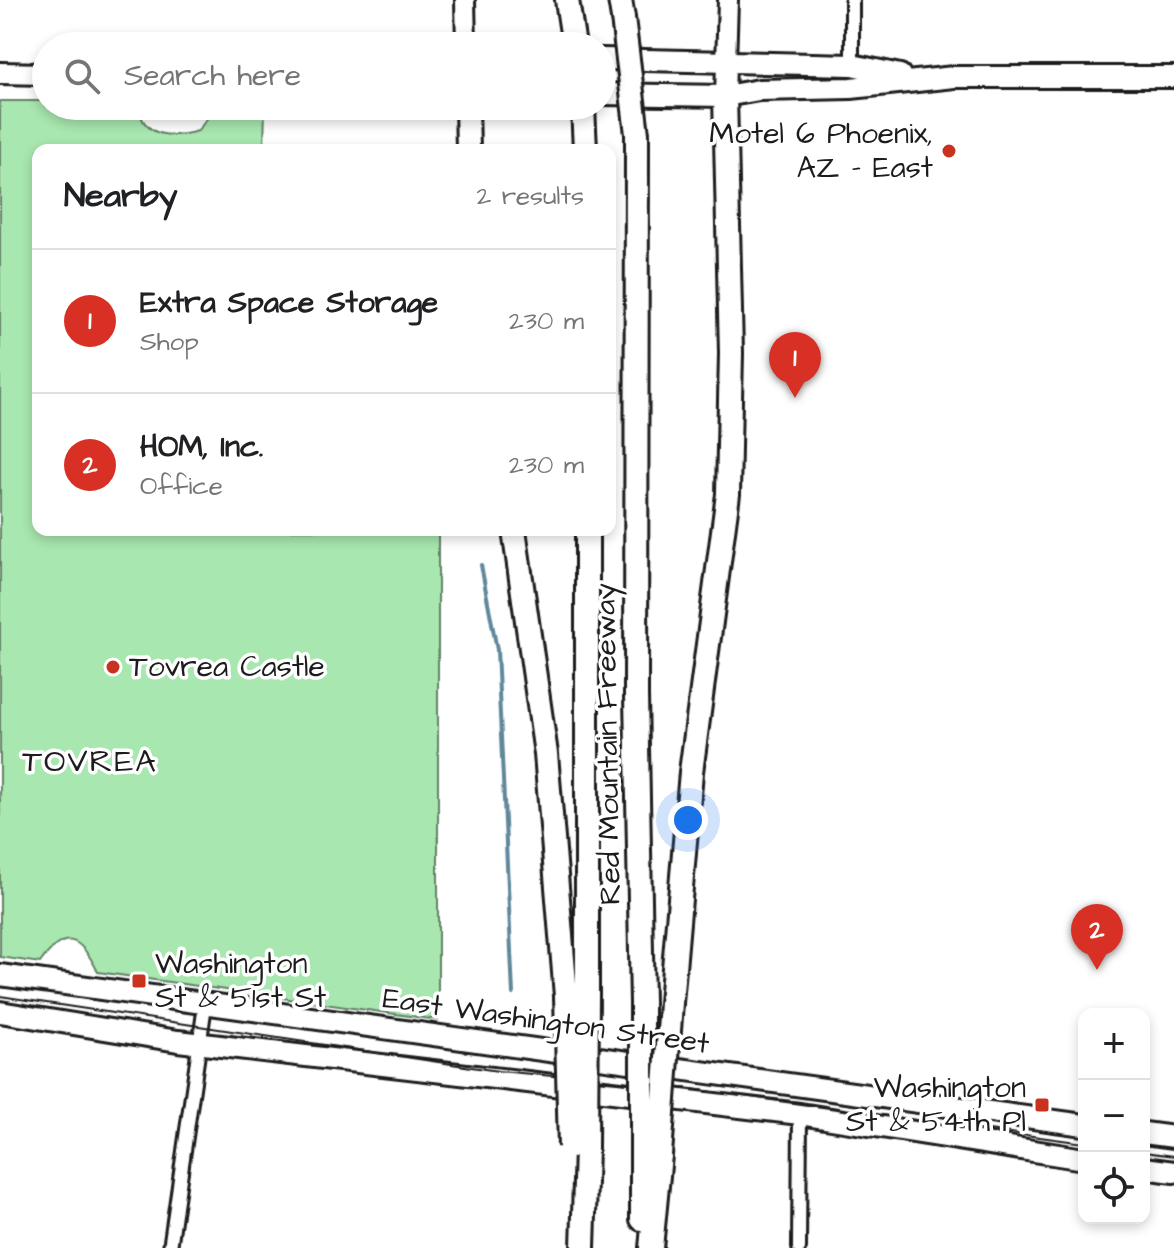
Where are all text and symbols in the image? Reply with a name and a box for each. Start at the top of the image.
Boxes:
search box [32,32,616,120]
icon: search [60,54,104,98]
text: Search here [124,55,301,97]
place label: Motel 6 Phoenix, AZ - East [709,113,933,189]
marker: Motel 6 Phoenix, AZ - East [940,142,958,160]
text: Nearby [64,172,178,220]
text: 2 results [476,178,584,214]
text: Extra Space Storage [140,282,438,324]
text: 1 [88,303,92,339]
text: 230 m [509,303,584,339]
text: Shop [140,324,199,360]
pin: 1 [769,332,821,398]
text: HOM, Inc. [140,426,263,468]
text: 2 [83,447,97,483]
text: 230 m [509,447,584,483]
text: Office [140,468,223,504]
street label: Red Mountain Freeway [584,583,633,905]
place label: Tovrea Castle [129,646,325,688]
marker: Tovrea Castle [104,658,122,676]
district label: TOVREA [22,739,158,784]
your location [668,800,708,840]
pin: 2 [1071,904,1123,970]
place label: Washington St & 51st St [155,943,326,1019]
marker: Washington St & 51st St [130,972,148,990]
street label: East Washington Street [380,977,712,1066]
map controls [1078,1008,1150,1224]
button: + [1078,1008,1150,1080]
place label: Washington St & 54th Pl [846,1067,1026,1143]
button: − [1078,1080,1150,1152]
marker: Washington St & 54th Pl [1033,1096,1051,1114]
button: locate [1078,1152,1150,1224]

